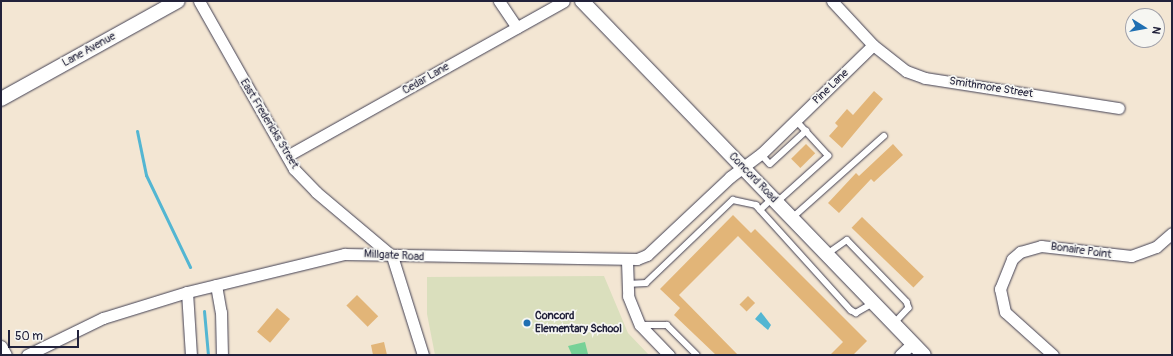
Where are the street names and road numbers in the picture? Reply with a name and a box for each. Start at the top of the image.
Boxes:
street label: Lane Avenue [60,30,118,70]
street label: Cedar Lane [400,60,452,98]
street label: Pine Lane [810,67,852,107]
street label: Smithmore Street [948,75,1034,101]
street label: East Fredericks Street [237,77,301,171]
street label: Concord Road [726,150,780,206]
street label: Bonaire Point [1050,240,1112,262]
street label: Millgate Road [363,248,425,264]

